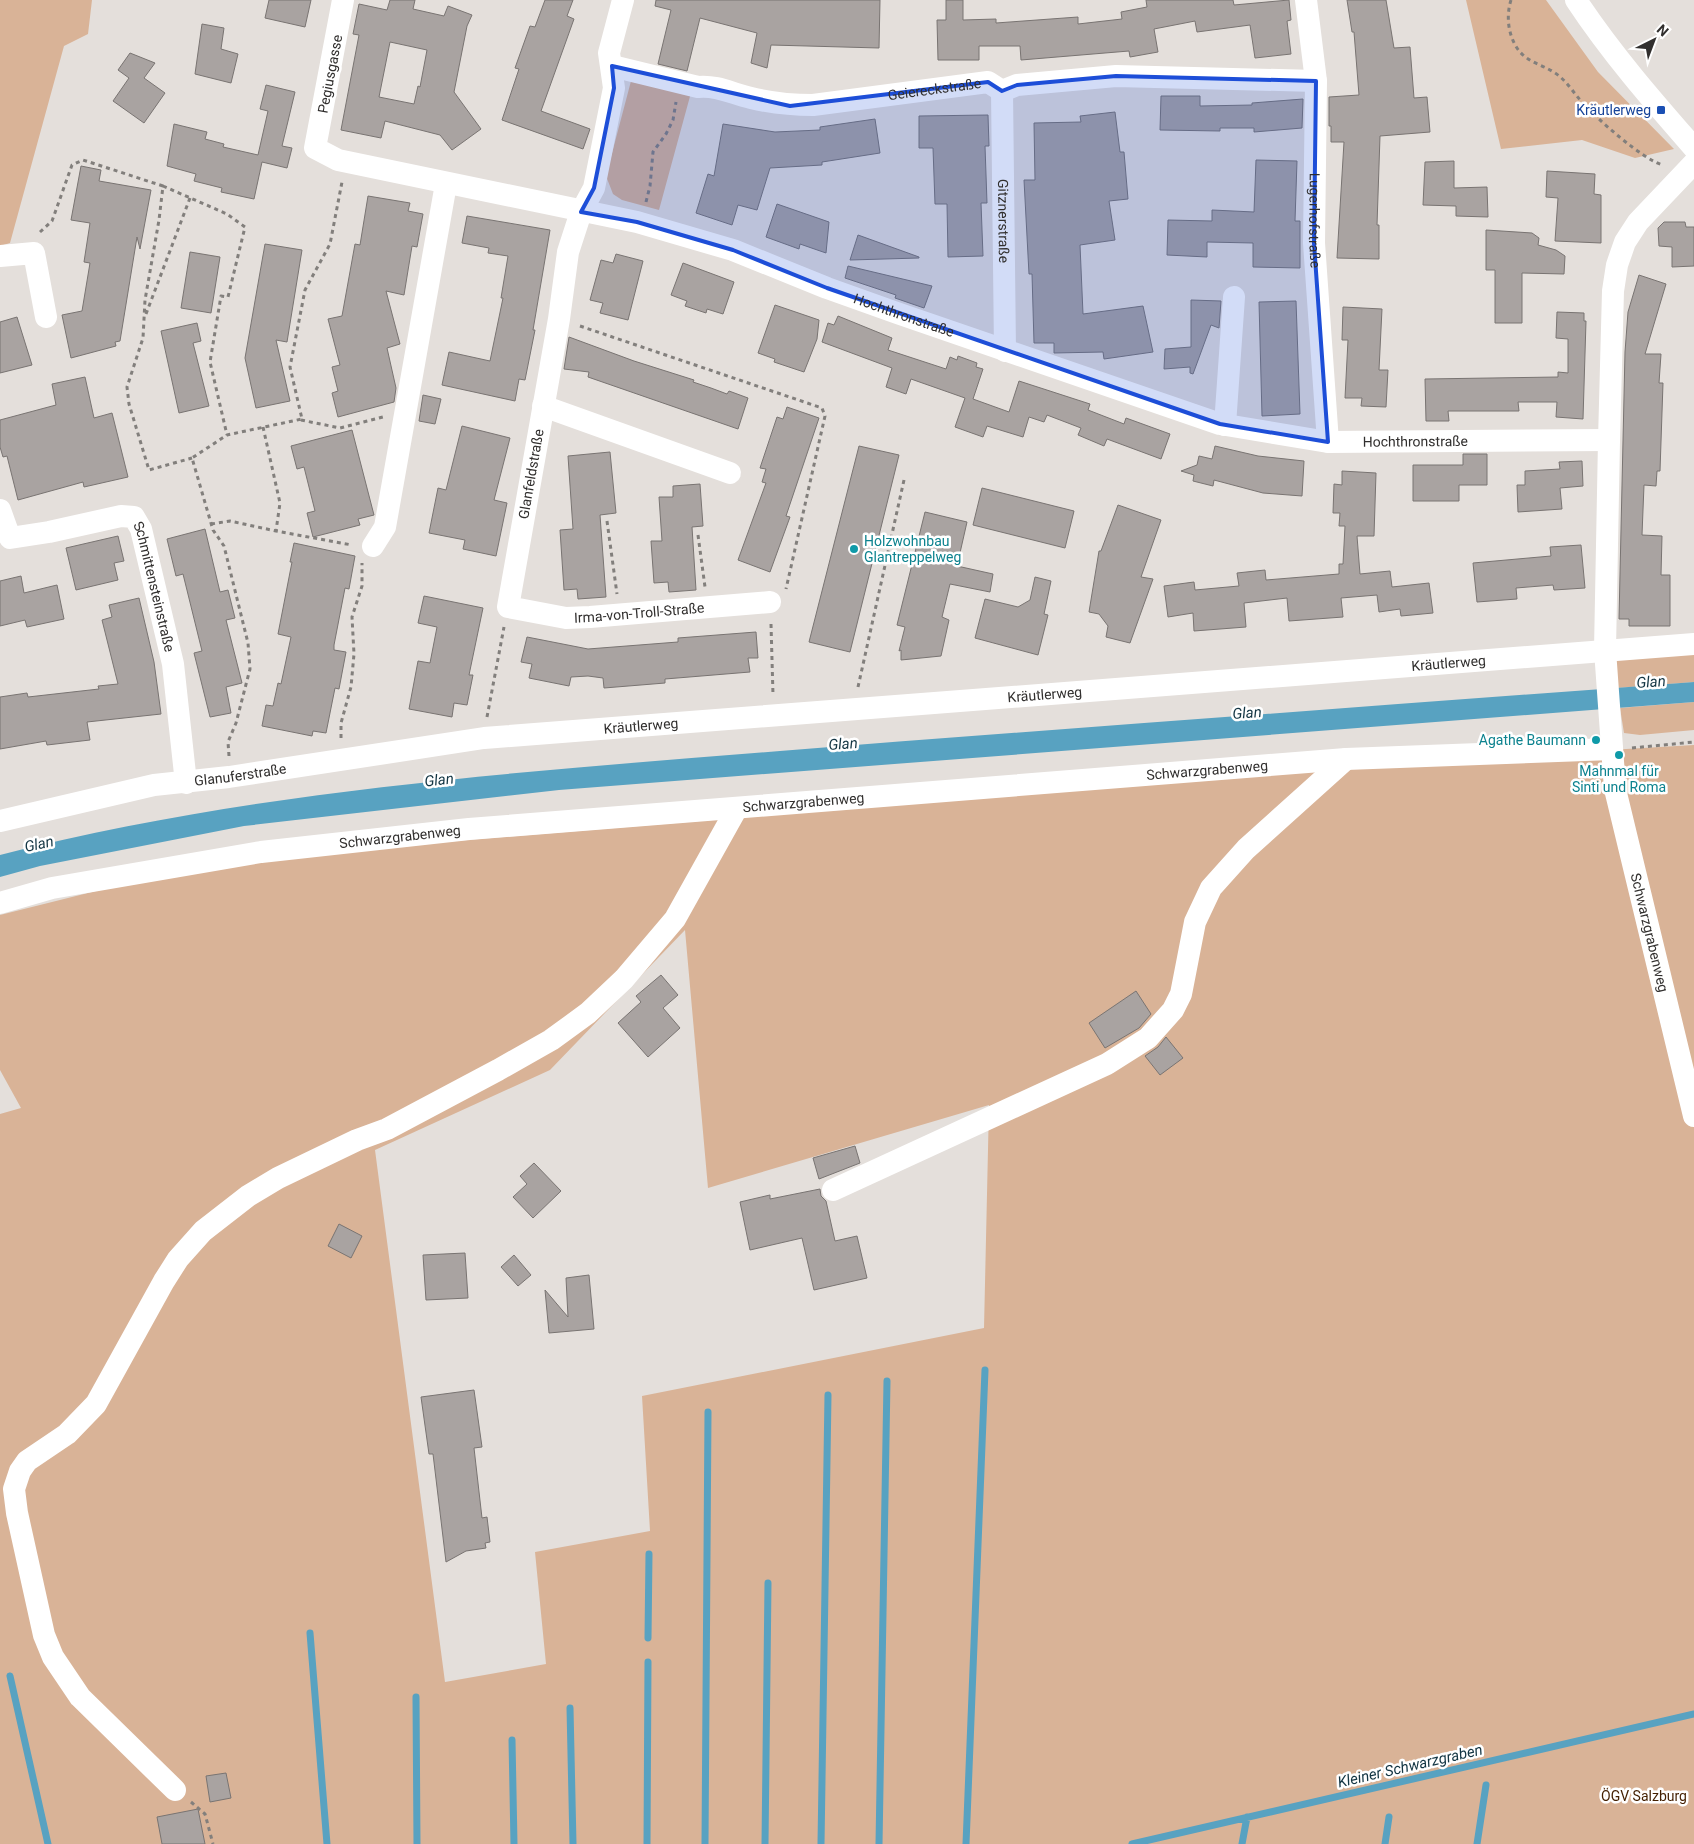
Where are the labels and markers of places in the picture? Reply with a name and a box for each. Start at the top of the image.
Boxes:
place label: Kräutlerweg [1576,102,1651,118]
marker: Kräutlerweg [1655,104,1667,116]
place label: Holzwohnbau Glantreppelweg [864,533,961,565]
marker: Holzwohnbau Glantreppelweg [848,543,860,555]
place label: Agathe Baumann [1479,732,1586,748]
marker: Agathe Baumann [1590,734,1602,746]
marker: Mahnmal für Sinti und Roma [1613,749,1625,761]
place label: Mahnmal für Sinti und Roma [1572,763,1666,795]

